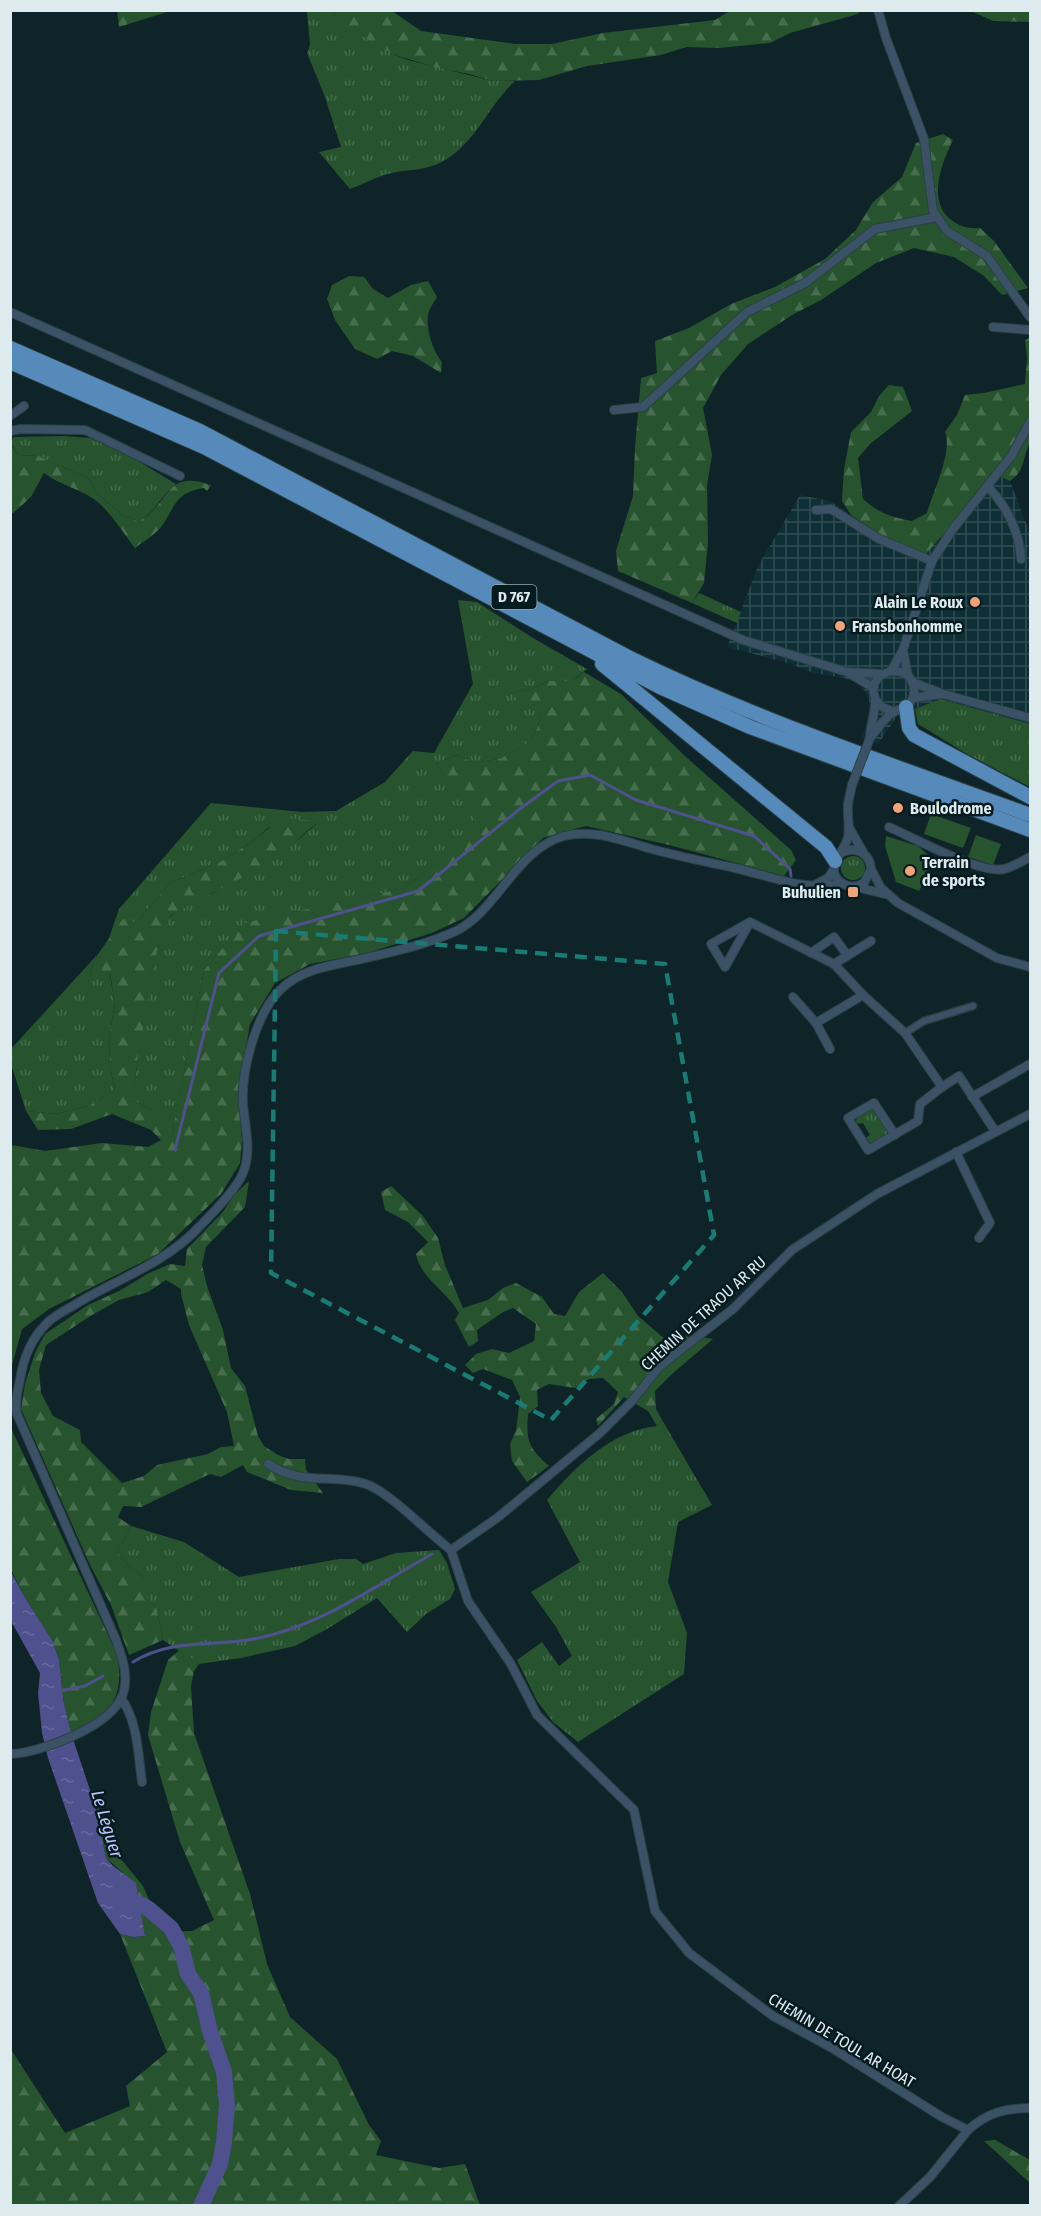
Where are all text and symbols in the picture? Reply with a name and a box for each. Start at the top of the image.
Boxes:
road number: D 767 [492,585,536,609]
place label: Alain Le Roux [874,593,963,612]
marker: Alain Le Roux [968,595,982,609]
place label: Fransbonhomme [852,617,962,636]
marker: Fransbonhomme [833,619,847,633]
place label: Boulodrome [910,799,992,818]
marker: Boulodrome [891,801,905,815]
place label: Terrain de sports [922,853,985,890]
marker: Terrain de sports [903,864,917,878]
place label: Buhulien [782,883,841,902]
marker: Buhulien [846,885,860,899]
street label: CHEMIN DE TRAOU AR RU [637,1252,770,1374]
water label: Le Léguer [86,1787,128,1861]
street label: CHEMIN DE TOUL AR HOAT [765,1989,919,2092]

